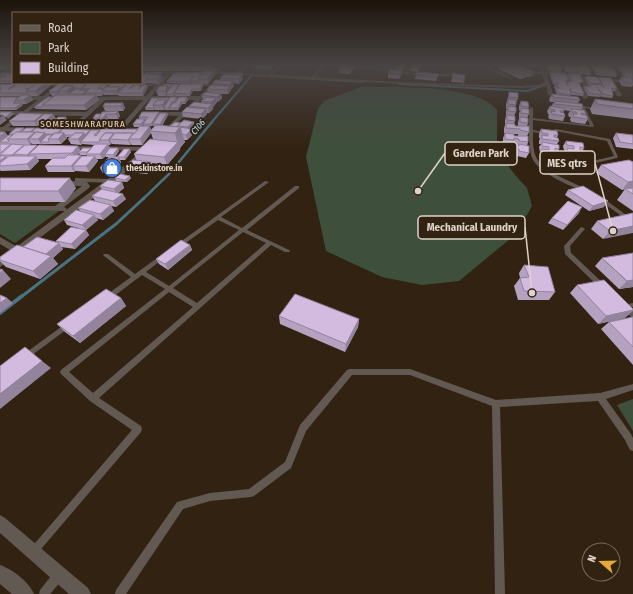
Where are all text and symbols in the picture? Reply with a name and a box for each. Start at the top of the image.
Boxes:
legend [12,12,142,84]
text: Road [48,21,73,35]
text: Park [48,41,70,55]
text: Building [48,61,89,75]
water label: C106 [189,117,208,137]
district label: SOMESHWARAPURA [40,119,126,129]
callout: Garden Park [445,142,517,165]
text: Garden Park [453,147,509,160]
callout: MES qtrs [540,151,595,174]
shop icon: theskinstore.in [101,157,123,179]
text: MES qtrs [547,157,587,170]
place label: theskinstore.in [126,163,183,173]
callout: Mechanical Laundry [418,216,525,239]
text: Mechanical Laundry [427,221,518,234]
north arrow [581,542,621,582]
text: N [585,553,599,564]

